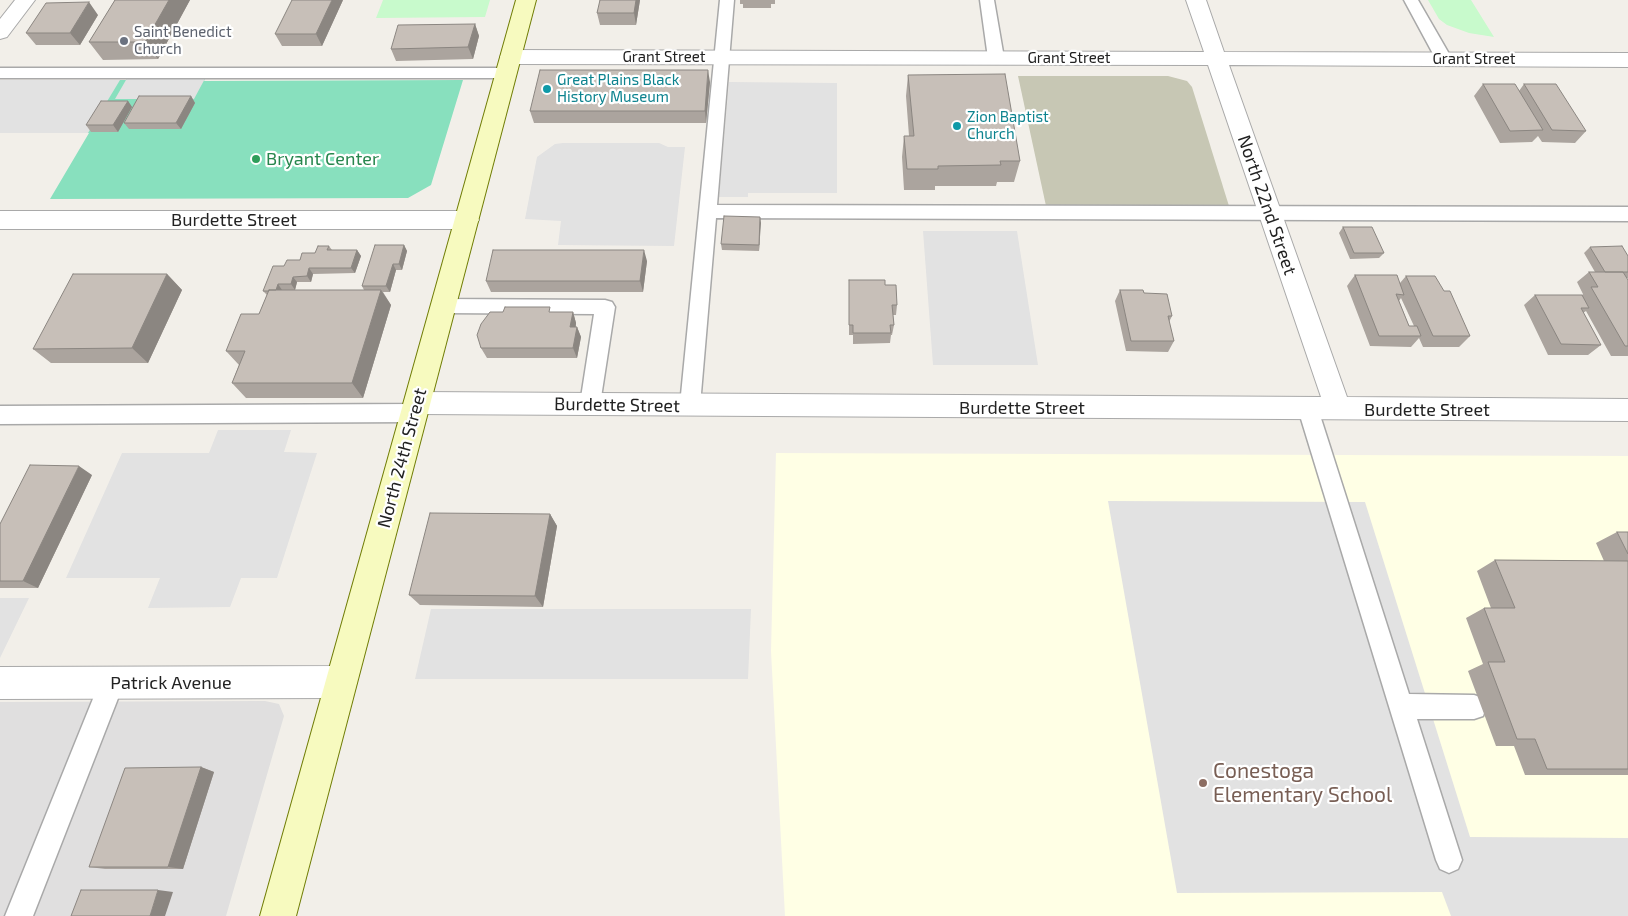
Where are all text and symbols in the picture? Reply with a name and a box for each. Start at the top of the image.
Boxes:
place label: Saint Benedict Church [134,23,232,58]
marker: Saint Benedict Church [118,35,130,47]
street label: Grant Street [622,48,706,66]
street label: Grant Street [1027,49,1111,67]
street label: Grant Street [1432,50,1516,68]
place label: Great Plains Black History Museum [557,71,679,106]
marker: Great Plains Black History Museum [541,83,553,95]
place label: Zion Baptist Church [967,108,1049,143]
marker: Zion Baptist Church [951,120,963,132]
street label: North 22nd Street [1233,132,1301,278]
place label: Bryant Center [266,148,379,170]
marker: Bryant Center [250,153,262,165]
street label: Burdette Street [171,209,297,231]
street label: North 24th Street [373,386,431,530]
street label: Burdette Street [554,393,680,417]
street label: Burdette Street [959,397,1085,419]
street label: Burdette Street [1364,399,1490,421]
street label: Patrick Avenue [110,672,232,694]
place label: Conestoga Elementary School [1213,758,1392,808]
marker: Conestoga Elementary School [1197,777,1209,789]

